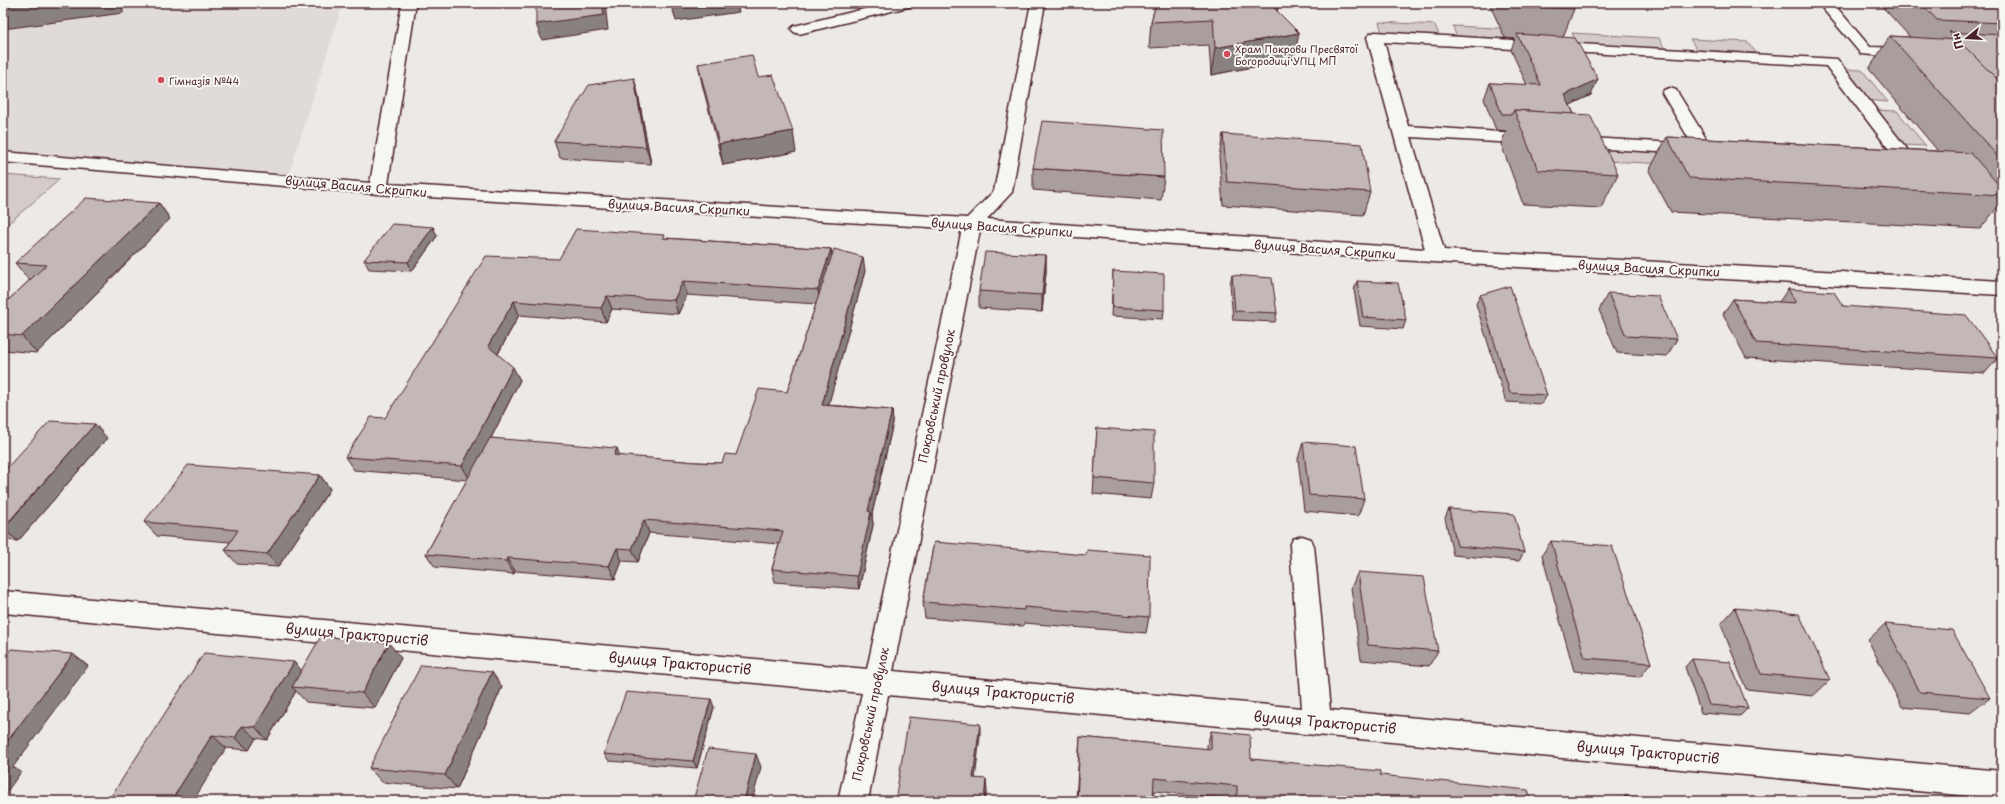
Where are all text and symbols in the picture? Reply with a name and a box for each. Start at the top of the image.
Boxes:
north arrow [1947,18,1987,58]
text: Пн [1946,31,1968,51]
place label: Храм Покрови Пресвятої Богородиці УПЦ МП [1235,41,1359,68]
marker: Храм Покрови Пресвятої Богородиці УПЦ МП [1222,49,1232,59]
place label: Гімназія №44 [169,73,240,88]
marker: Гімназія №44 [156,75,166,85]
street label: вулиця Василя Скрипки [284,171,428,201]
street label: вулиця Василя Скрипки [607,194,751,220]
street label: вулиця Василя Скрипки [930,213,1074,241]
street label: вулиця Василя Скрипки [1253,235,1397,263]
street label: вулиця Василя Скрипки [1577,255,1721,281]
street label: Покровський провулок [913,327,959,465]
street label: вулиця Трактористів [285,617,429,651]
street label: Покровський провулок [847,645,893,783]
street label: вулиця Трактористів [608,646,752,680]
street label: вулиця Трактористів [931,675,1075,709]
street label: вулиця Трактористів [1253,705,1397,739]
street label: вулиця Трактористів [1576,735,1720,769]

